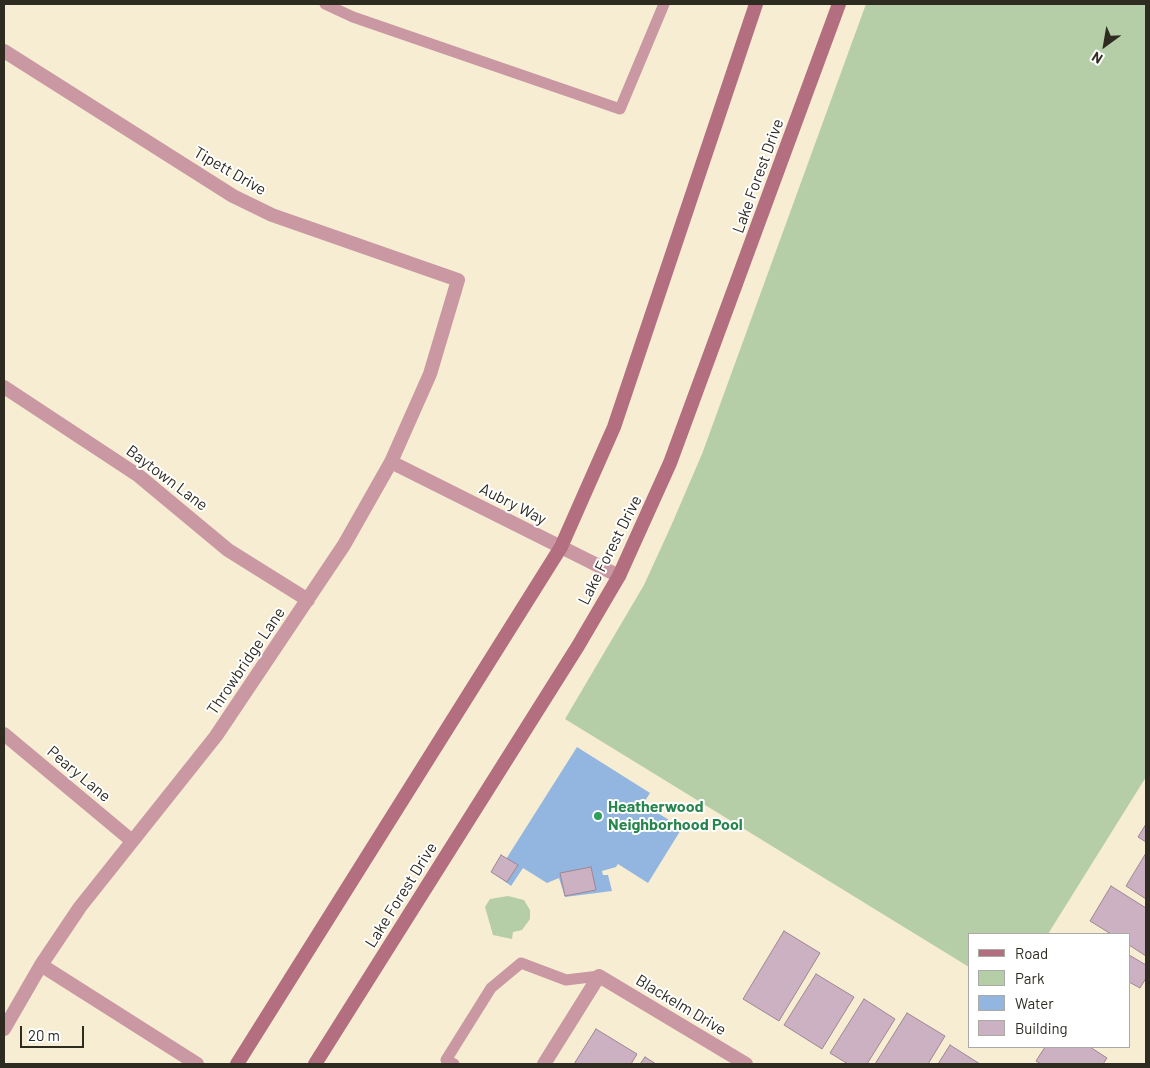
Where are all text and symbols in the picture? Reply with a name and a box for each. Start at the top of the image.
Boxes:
north arrow [1080,20,1130,70]
text: N [1088,48,1105,68]
street label: Lake Forest Drive [728,116,788,236]
street label: Tipett Drive [190,143,270,199]
street label: Baytown Lane [122,441,212,515]
street label: Aubry Way [476,479,550,529]
street label: Lake Forest Drive [574,492,646,608]
street label: Throwbridge Lane [203,604,289,718]
street label: Peary Lane [43,742,115,806]
place label: Heatherwood Neighborhood Pool [608,797,743,835]
marker: Heatherwood Neighborhood Pool [592,810,604,822]
street label: Lake Forest Drive [361,839,441,951]
legend [968,933,1130,1048]
text: Road [1015,944,1048,962]
text: Park [1015,969,1044,987]
street label: Blackelm Drive [632,970,730,1040]
text: Water [1015,994,1054,1012]
scale bar [22,1016,86,1048]
text: Building [1015,1019,1068,1037]
text: 20 m [28,1026,60,1044]

